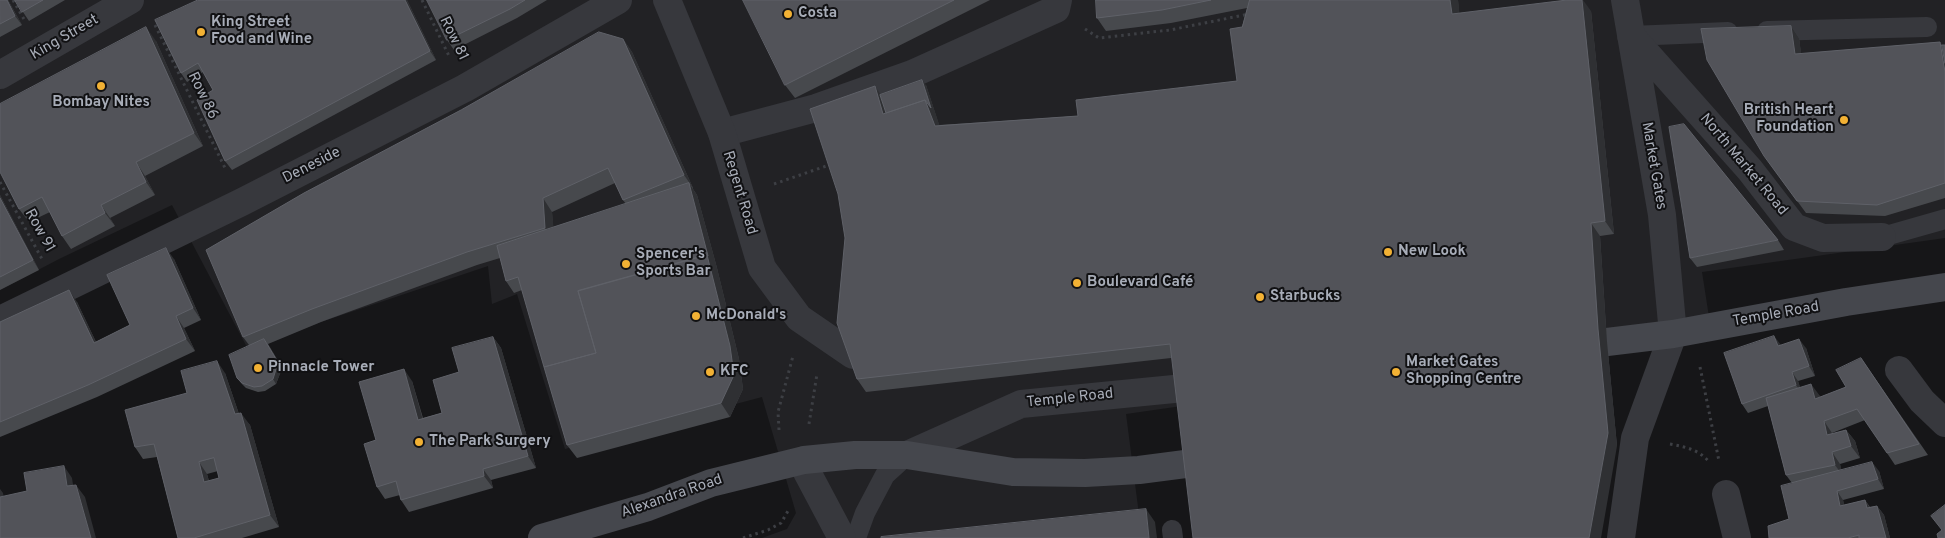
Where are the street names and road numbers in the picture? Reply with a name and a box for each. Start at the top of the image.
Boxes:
street label: King Street [28,11,102,65]
street label: Row 81 [435,14,471,64]
street label: Row 86 [183,69,221,123]
street label: North Market Road [1695,111,1791,219]
street label: Market Gates [1636,121,1670,211]
street label: Deneside [280,144,344,188]
street label: Regent Road [718,149,760,237]
street label: Row 91 [20,206,58,256]
street label: Temple Road [1731,299,1821,331]
street label: Temple Road [1026,385,1114,413]
street label: Alexandra Road [619,471,725,523]

